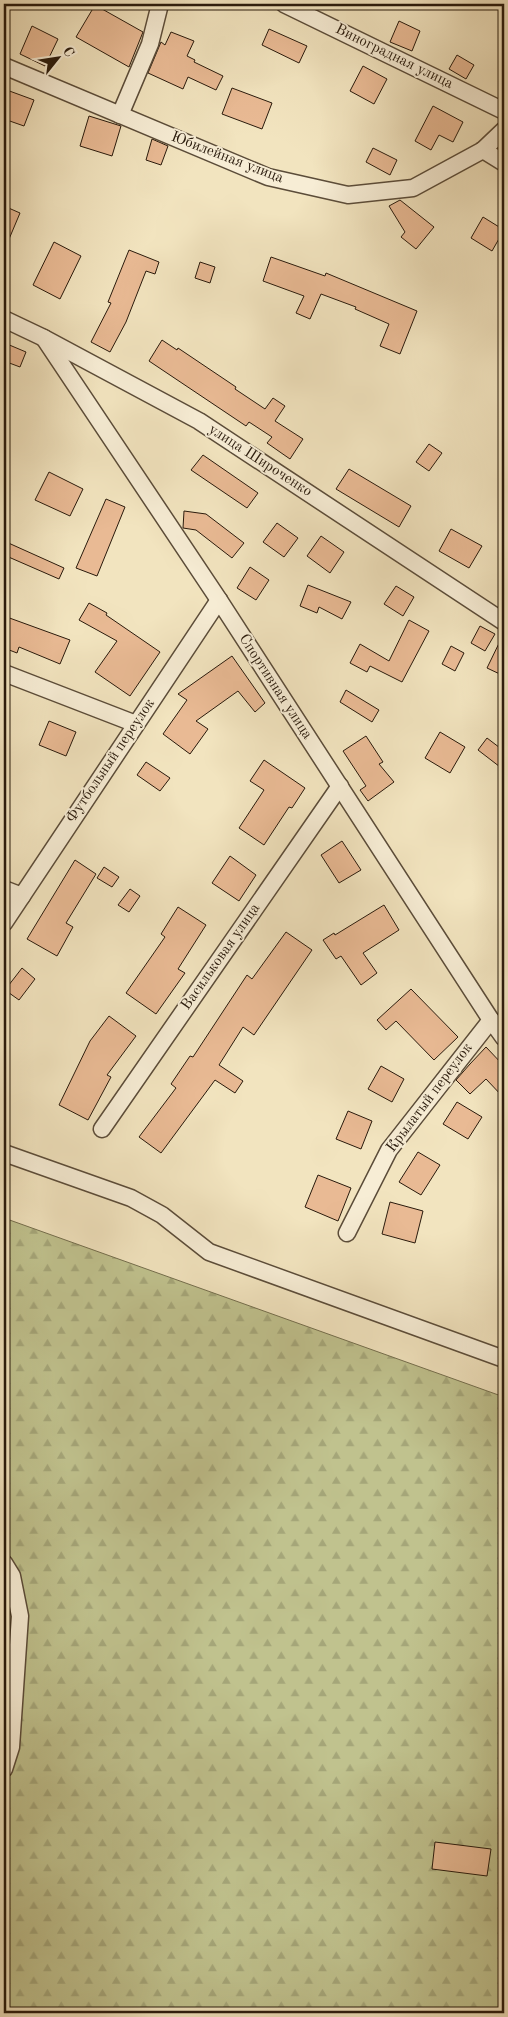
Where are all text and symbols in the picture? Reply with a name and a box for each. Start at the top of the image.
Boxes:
street label: Виноградная улица [333,22,456,92]
north arrow [32,32,82,82]
text: С [60,44,77,60]
street label: Юбилейная улица [169,130,286,187]
street label: улица Широченко [206,422,314,500]
street label: Спортивная улица [236,632,315,743]
street label: Футбольный переулок [64,696,158,826]
street label: Васильковая улица [179,901,264,1013]
street label: Крылатый переулок [384,1040,476,1155]

